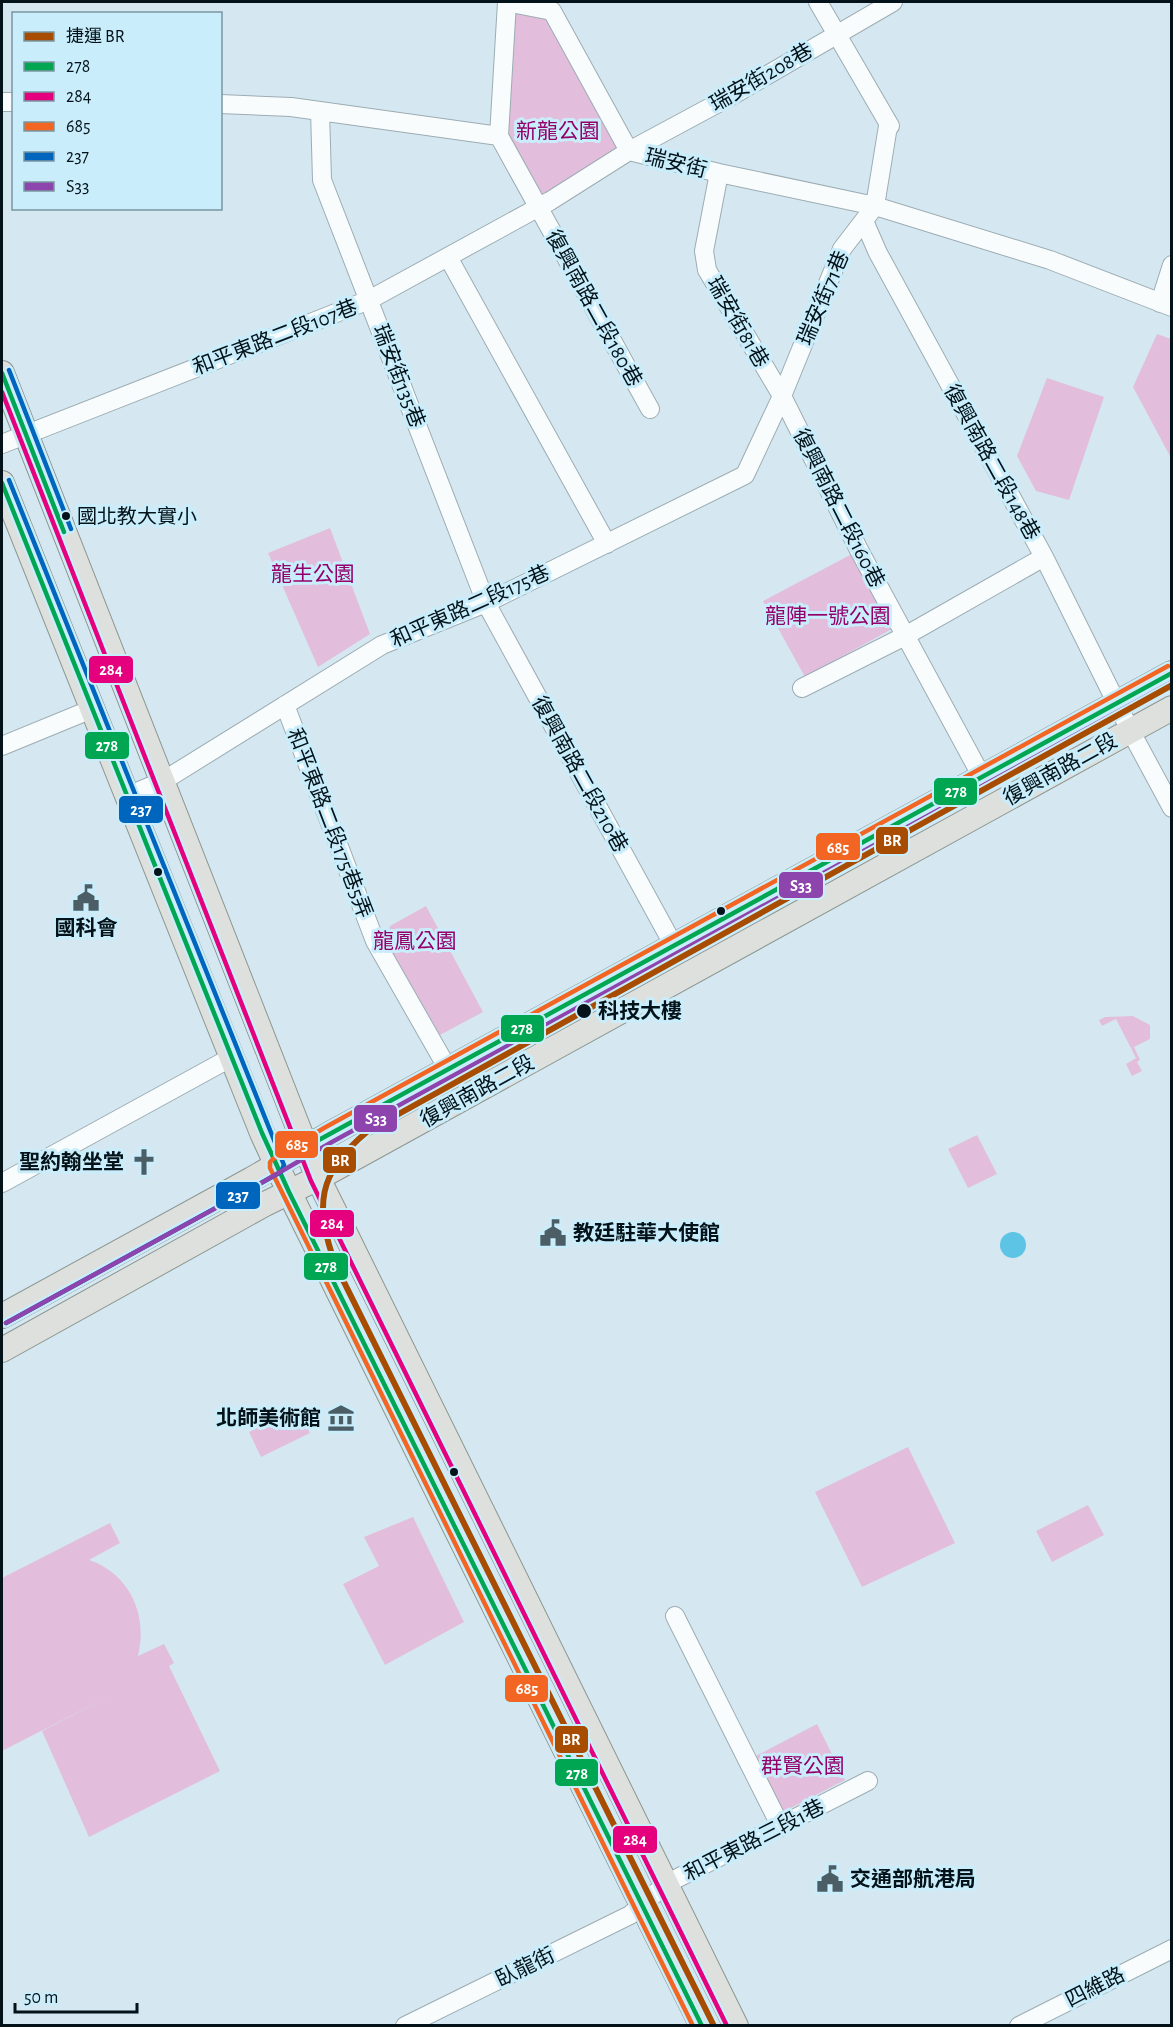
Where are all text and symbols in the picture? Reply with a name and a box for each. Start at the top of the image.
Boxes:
legend [12,12,222,210]
text: 捷運 BR [66,27,125,46]
street label: 瑞安街208巷 [706,39,816,115]
text: 278 [66,58,90,76]
text: 284 [66,88,92,106]
text: 685 [66,118,91,136]
park label: 新龍公園 [516,120,600,142]
street label: 瑞安街 [643,145,709,181]
text: 237 [66,148,89,166]
text: S33 [66,178,89,196]
street label: 復興南路二段180巷 [542,226,646,390]
street label: 瑞安街71巷 [793,248,853,348]
street label: 瑞安街81巷 [703,273,773,371]
street label: 和平東路二段107巷 [190,296,360,378]
street label: 瑞安街135巷 [369,321,429,431]
street label: 復興南路二段148巷 [940,380,1044,544]
street label: 復興南路二段160巷 [789,425,889,591]
place label: 國北教大實小 [77,505,197,527]
marker: 國北教大實小 [60,510,72,522]
street label: 和平東路二段175巷 [387,561,553,651]
park label: 龍生公園 [271,563,355,585]
park label: 龍陣一號公園 [765,605,891,627]
line badge: 284 [88,655,134,684]
text: 284 [99,662,123,678]
street label: 復興南路二段210巷 [528,692,632,856]
street label: 和平東路二段175巷5弄 [284,725,376,921]
street label: 復興南路二段 [1000,729,1120,809]
line badge: 278 [84,731,130,760]
text: 278 [96,738,118,754]
line badge: 278 [933,777,978,806]
text: 278 [945,784,967,800]
line badge: 237 [118,795,164,824]
text: 237 [130,802,152,818]
line badge: BR [875,826,909,855]
line badge: 685 [815,832,861,861]
text: BR [883,833,902,849]
text: 685 [827,840,849,856]
unlabelled marker [152,866,164,878]
line badge: S33 [778,871,824,899]
text: S33 [790,878,812,894]
public building icon: 國科會 [71,883,101,913]
unlabelled marker [715,905,727,917]
place label: 國科會 [55,917,118,939]
park label: 龍鳳公園 [373,930,457,952]
place label: 科技大樓 [598,1000,682,1022]
marker: 科技大樓 [575,1002,593,1020]
line badge: 278 [500,1014,545,1043]
text: 278 [511,1021,533,1037]
street label: 復興南路二段 [417,1051,537,1131]
line badge: S33 [353,1104,398,1133]
text: S33 [365,1111,387,1127]
line badge: 685 [274,1130,319,1159]
text: 685 [286,1137,308,1153]
line badge: BR [322,1146,357,1174]
church icon: 聖約翰坐堂 [129,1147,159,1177]
place label: 聖約翰坐堂 [19,1150,124,1173]
text: BR [331,1153,350,1169]
line badge: 237 [215,1181,261,1210]
text: 237 [227,1188,249,1204]
line badge: 284 [309,1209,355,1238]
text: 284 [320,1216,344,1232]
public building icon: 教廷駐華大使館 [538,1218,568,1248]
place label: 教廷駐華大使館 [573,1221,720,1244]
line badge: 278 [303,1252,349,1281]
text: 278 [315,1259,337,1275]
museum icon: 北師美術館 [326,1403,356,1433]
place label: 北師美術館 [216,1407,321,1429]
unlabelled marker [448,1466,460,1478]
line badge: 685 [504,1674,549,1703]
text: 685 [516,1681,538,1697]
line badge: BR [554,1725,589,1754]
text: BR [562,1732,581,1748]
park label: 群賢公園 [761,1755,845,1777]
line badge: 278 [554,1758,599,1787]
text: 278 [566,1766,588,1782]
street label: 和平東路三段1巷 [680,1795,828,1885]
line badge: 284 [612,1825,658,1854]
text: 284 [623,1832,647,1848]
public building icon: 交通部航港局 [815,1864,845,1894]
place label: 交通部航港局 [850,1867,976,1890]
street label: 臥龍街 [492,1943,558,1991]
street label: 四維路 [1062,1963,1128,2011]
scale bar [15,1976,136,2014]
text: 50 m [24,1989,58,2007]

